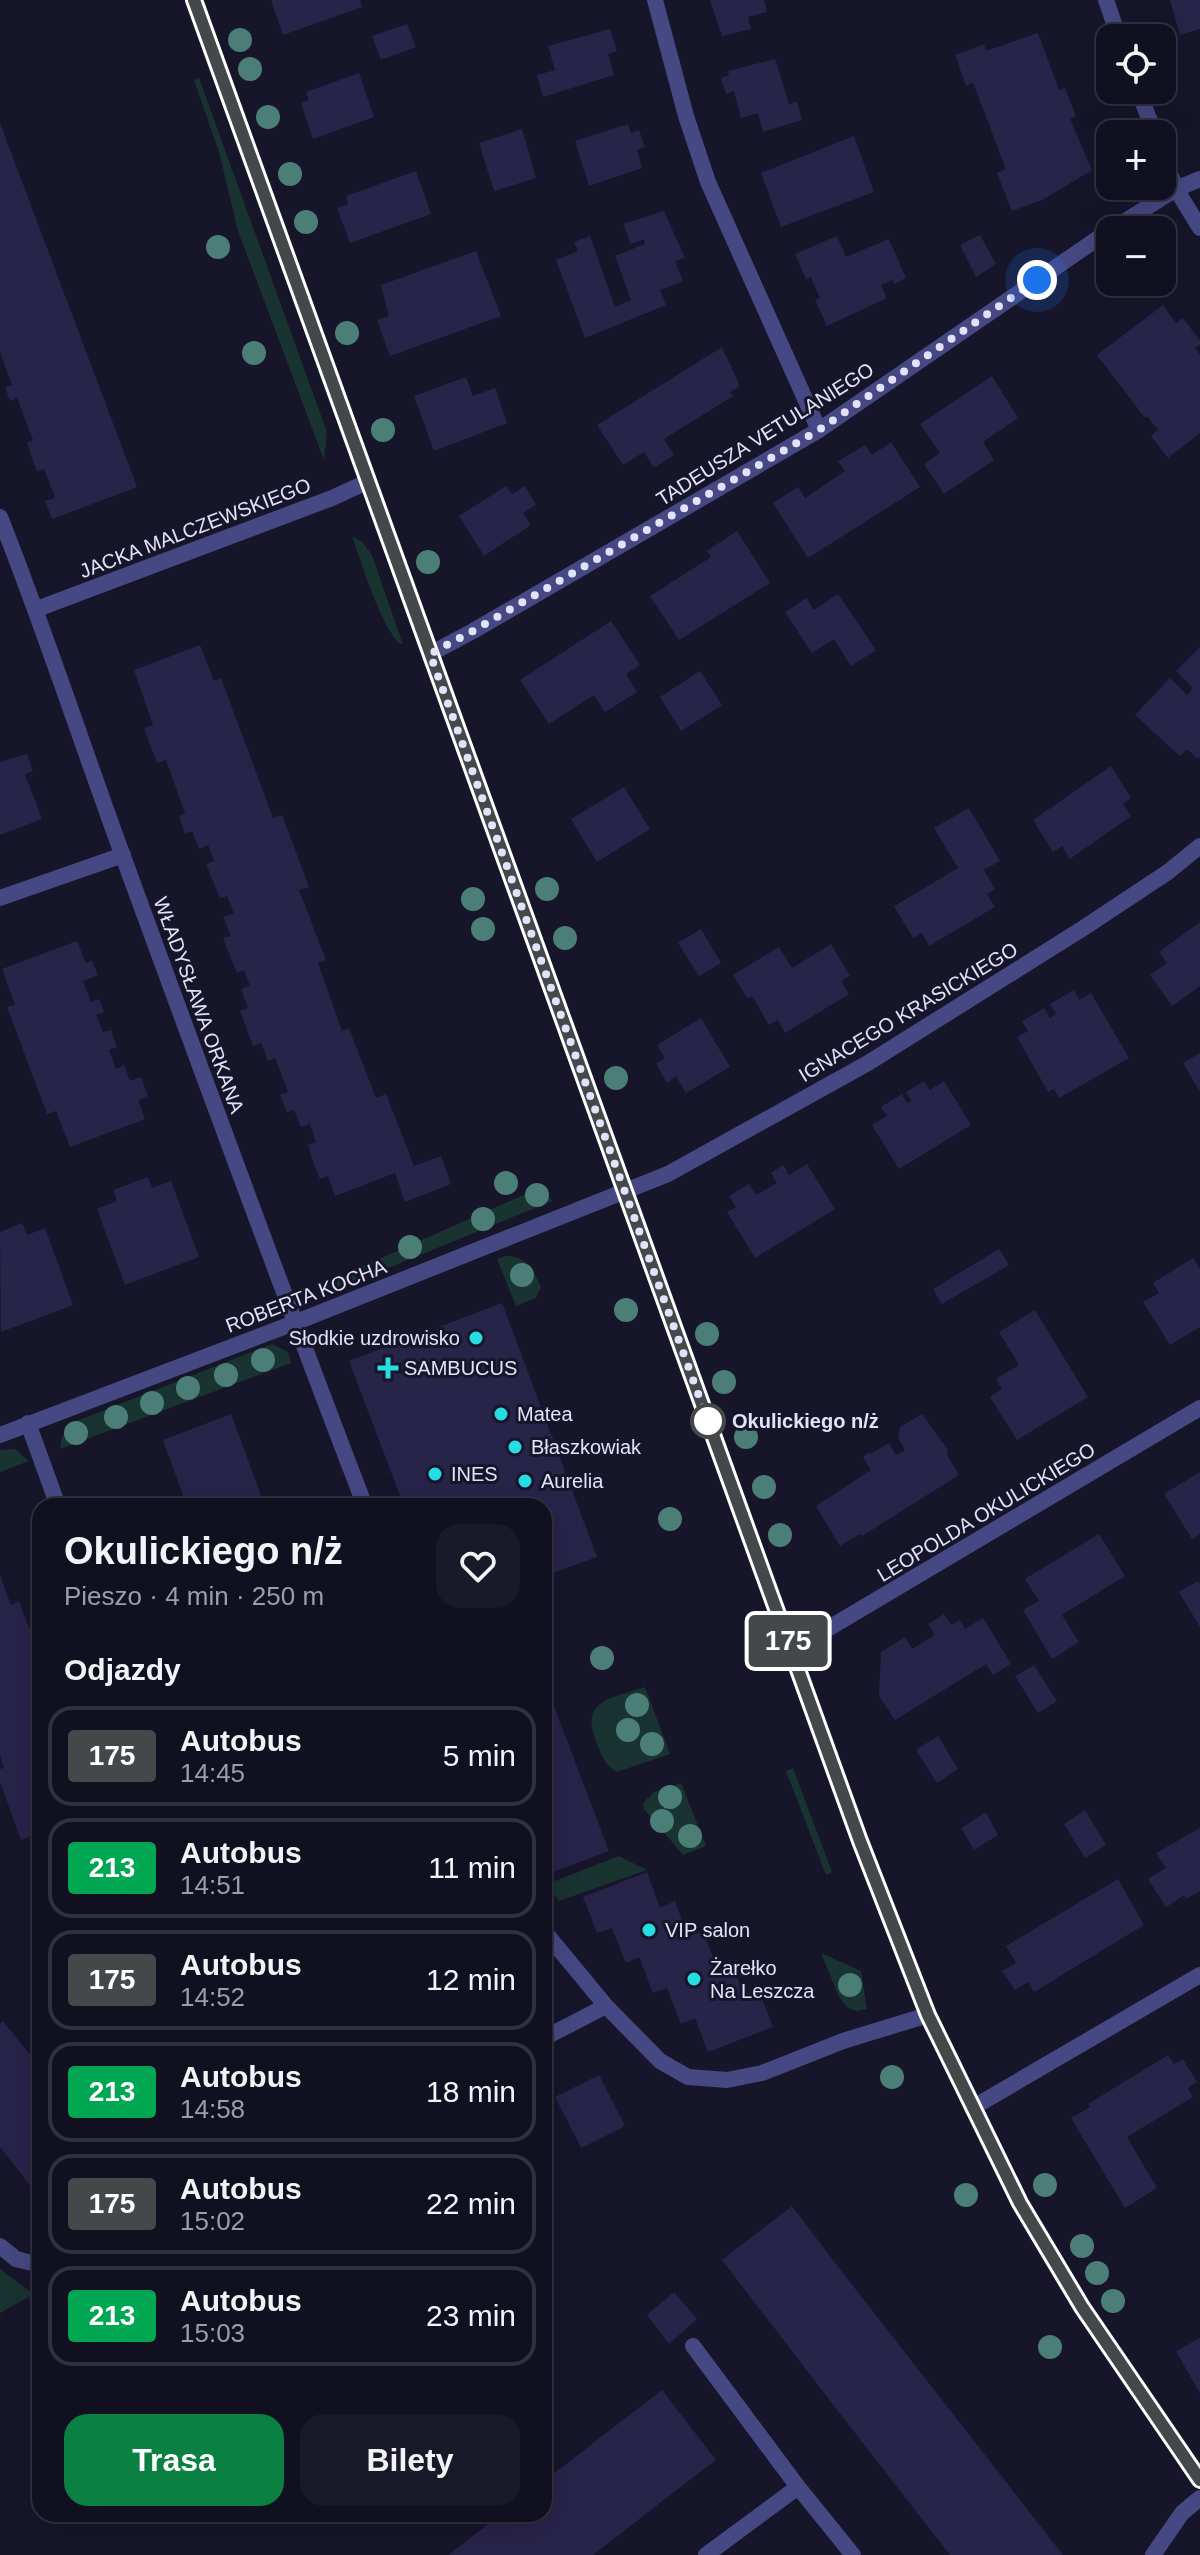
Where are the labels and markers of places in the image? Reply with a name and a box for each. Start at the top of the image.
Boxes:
place label: Słodkie uzdrowisko [289,1327,460,1349]
marker: Słodkie uzdrowisko [467,1329,485,1347]
place label: SAMBUCUS [404,1357,517,1379]
marker: SAMBUCUS [379,1359,397,1377]
place label: Matea [517,1403,573,1425]
marker: Okulickiego n/ż [691,1404,725,1438]
marker: Matea [492,1405,510,1423]
place label: Okulickiego n/ż [732,1410,879,1432]
place label: Błaszkowiak [531,1436,642,1458]
marker: Błaszkowiak [506,1438,524,1456]
place label: INES [451,1463,498,1485]
marker: INES [426,1465,444,1483]
place label: Aurelia [541,1470,604,1492]
marker: Aurelia [516,1472,534,1490]
place label: VIP salon [665,1919,750,1941]
marker: VIP salon [640,1921,658,1939]
place label: Żarełko Na Leszcza [710,1957,815,2002]
marker: Żarełko Na Leszcza [685,1970,703,1988]

